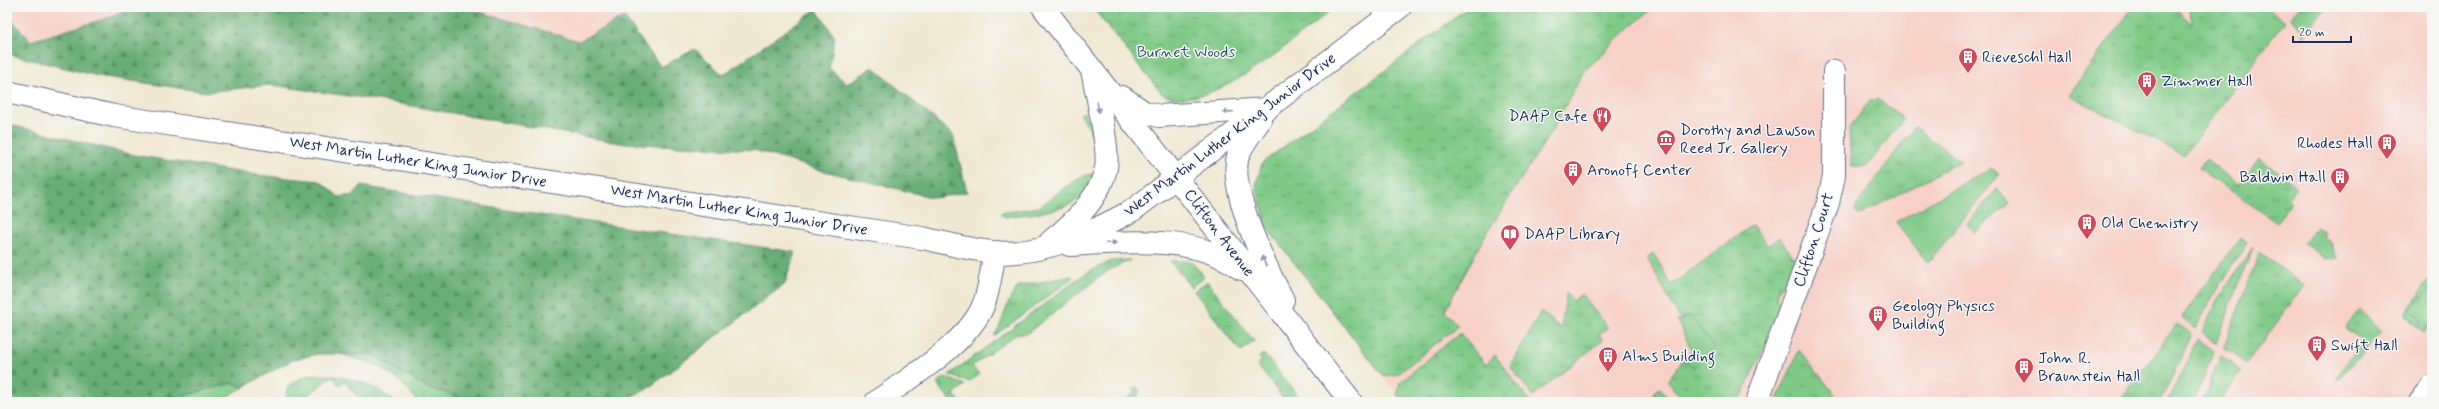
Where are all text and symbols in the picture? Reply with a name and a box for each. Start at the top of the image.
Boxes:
scale bar [2293,18,2351,44]
text: 20 m [2299,25,2325,41]
park label: Burnet Woods [1137,42,1235,63]
building icon: Rieveschl Hall [1957,46,1979,74]
place label: Rieveschl Hall [1982,47,2072,68]
street label: West Martin Luther King Junior Drive [1120,48,1340,222]
building icon: Zimmer Hall [2136,70,2158,98]
place label: Zimmer Hall [2161,71,2253,92]
one-way arrow [1095,101,1101,114]
restaurant icon: DAAP Cafe [1591,105,1613,133]
place label: DAAP Cafe [1509,106,1588,127]
one-way arrow [1222,109,1234,116]
place label: Dorothy and Lawson Reed Jr. Gallery [1680,120,1815,159]
museum icon: Dorothy and Lawson Reed Jr. Gallery [1655,128,1677,156]
street label: West Martin Luther King Junior Drive [288,131,548,193]
building icon: Rhodes Hall [2376,132,2398,160]
place label: Rhodes Hall [2297,133,2373,154]
building icon: Aronoff Center [1562,159,1584,187]
place label: Aronoff Center [1587,160,1693,181]
building icon: Baldwin Hall [2329,166,2351,194]
place label: Baldwin Hall [2240,167,2326,188]
street label: West Martin Luther King Junior Drive [609,179,869,241]
street label: Clifton Avenue [1179,185,1259,281]
street label: Clifton Court [1789,190,1839,290]
building icon: Old Chemistry [2076,212,2098,240]
place label: Old Chemistry [2101,213,2198,234]
library icon: DAAP Library [1499,223,1521,251]
place label: DAAP Library [1524,224,1620,245]
one-way arrow [1105,240,1117,247]
one-way arrow [1261,255,1267,266]
place label: Geology Physics Building [1892,296,1995,336]
building icon: Geology Physics Building [1867,304,1889,332]
building icon: Swift Hall [2306,334,2328,362]
place label: Swift Hall [2331,335,2398,356]
building icon: Alms Building [1597,345,1619,373]
place label: Alms Building [1622,346,1715,368]
place label: John R. Braunstein Hall [2038,348,2140,387]
building icon: John R. Braunstein Hall [2013,356,2035,384]

